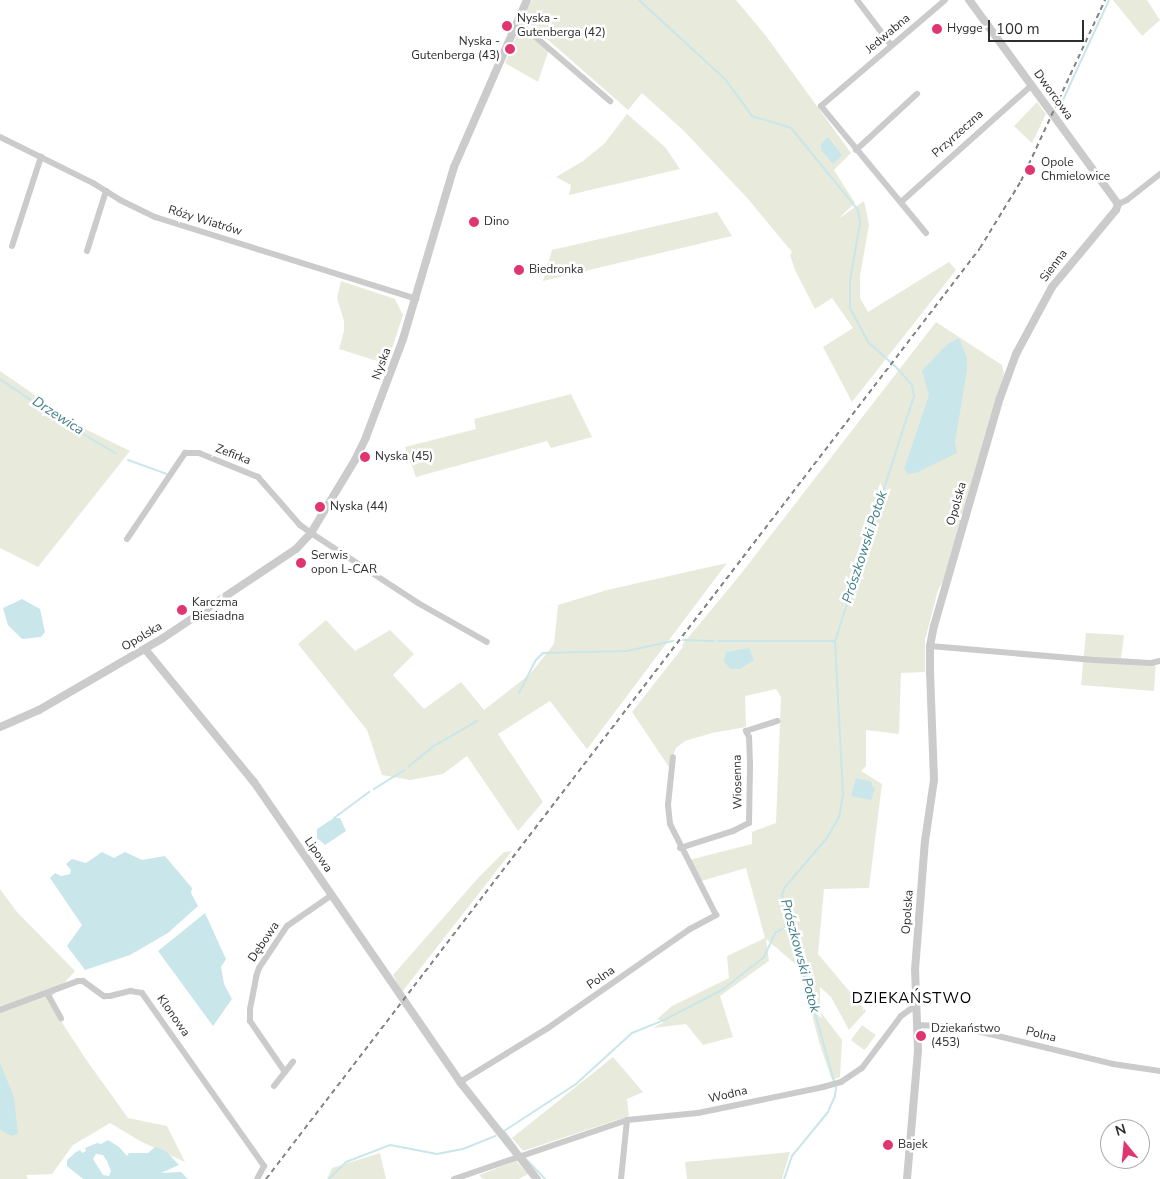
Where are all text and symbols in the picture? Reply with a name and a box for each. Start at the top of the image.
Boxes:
scale bar [990,10,1086,42]
street label: Jedwabna [863,11,913,57]
place label: Nyska - Gutenberga (42) [517,12,606,40]
text: 100 m [996,19,1040,39]
marker: Nyska - Gutenberga (42) [501,20,513,32]
place label: Hygge [947,22,983,36]
marker: Hygge [931,23,943,35]
place label: Nyska - Gutenberga (43) [411,35,500,63]
marker: Nyska - Gutenberga (43) [504,43,516,55]
street label: Dworcowa [1030,67,1076,123]
street label: Przyrzeczna [929,107,987,161]
place label: Opole Chmielowice [1041,156,1110,184]
marker: Opole Chmielowice [1023,163,1037,177]
street label: Róży Wiatrów [166,203,244,239]
place label: Dino [484,215,509,229]
marker: Dino [468,216,480,228]
street label: Sienna [1037,247,1071,285]
place label: Biedronka [529,263,583,277]
marker: Biedronka [513,264,525,276]
street label: Nyska [370,346,394,382]
water label: Drzewica [29,393,87,439]
street label: Zefirka [213,442,253,468]
place label: Nyska (45) [375,450,433,464]
marker: Nyska (45) [359,451,371,463]
street label: Opolska [944,481,970,527]
water label: Prószkowski Potok [839,489,891,605]
place label: Nyska (44) [330,500,388,514]
marker: Nyska (44) [314,501,326,513]
place label: Serwis opon L-CAR [311,549,377,577]
marker: Serwis opon L-CAR [295,557,307,569]
place label: Karczma Biesiadna [192,596,244,624]
marker: Karczma Biesiadna [176,604,188,616]
street label: Opolska [119,619,165,655]
street label: Wiosenna [730,754,746,810]
street label: Lipowa [301,835,335,875]
street label: Opolska [899,889,917,935]
water label: Prószkowski Potok [777,897,823,1015]
street label: Dębowa [245,919,283,965]
street label: Polna [584,963,618,993]
district label: DZIEKAŃSTWO [850,990,974,1008]
street label: Klonowa [154,992,192,1040]
place label: Dziekaństwo (453) [931,1022,1000,1050]
street label: Polna [1024,1024,1058,1046]
marker: Dziekaństwo (453) [915,1030,927,1042]
street label: Wodna [707,1084,749,1106]
north arrow [1100,1119,1150,1169]
text: N [1113,1120,1129,1141]
place label: Bajek [898,1138,928,1152]
marker: Bajek [882,1139,894,1151]

